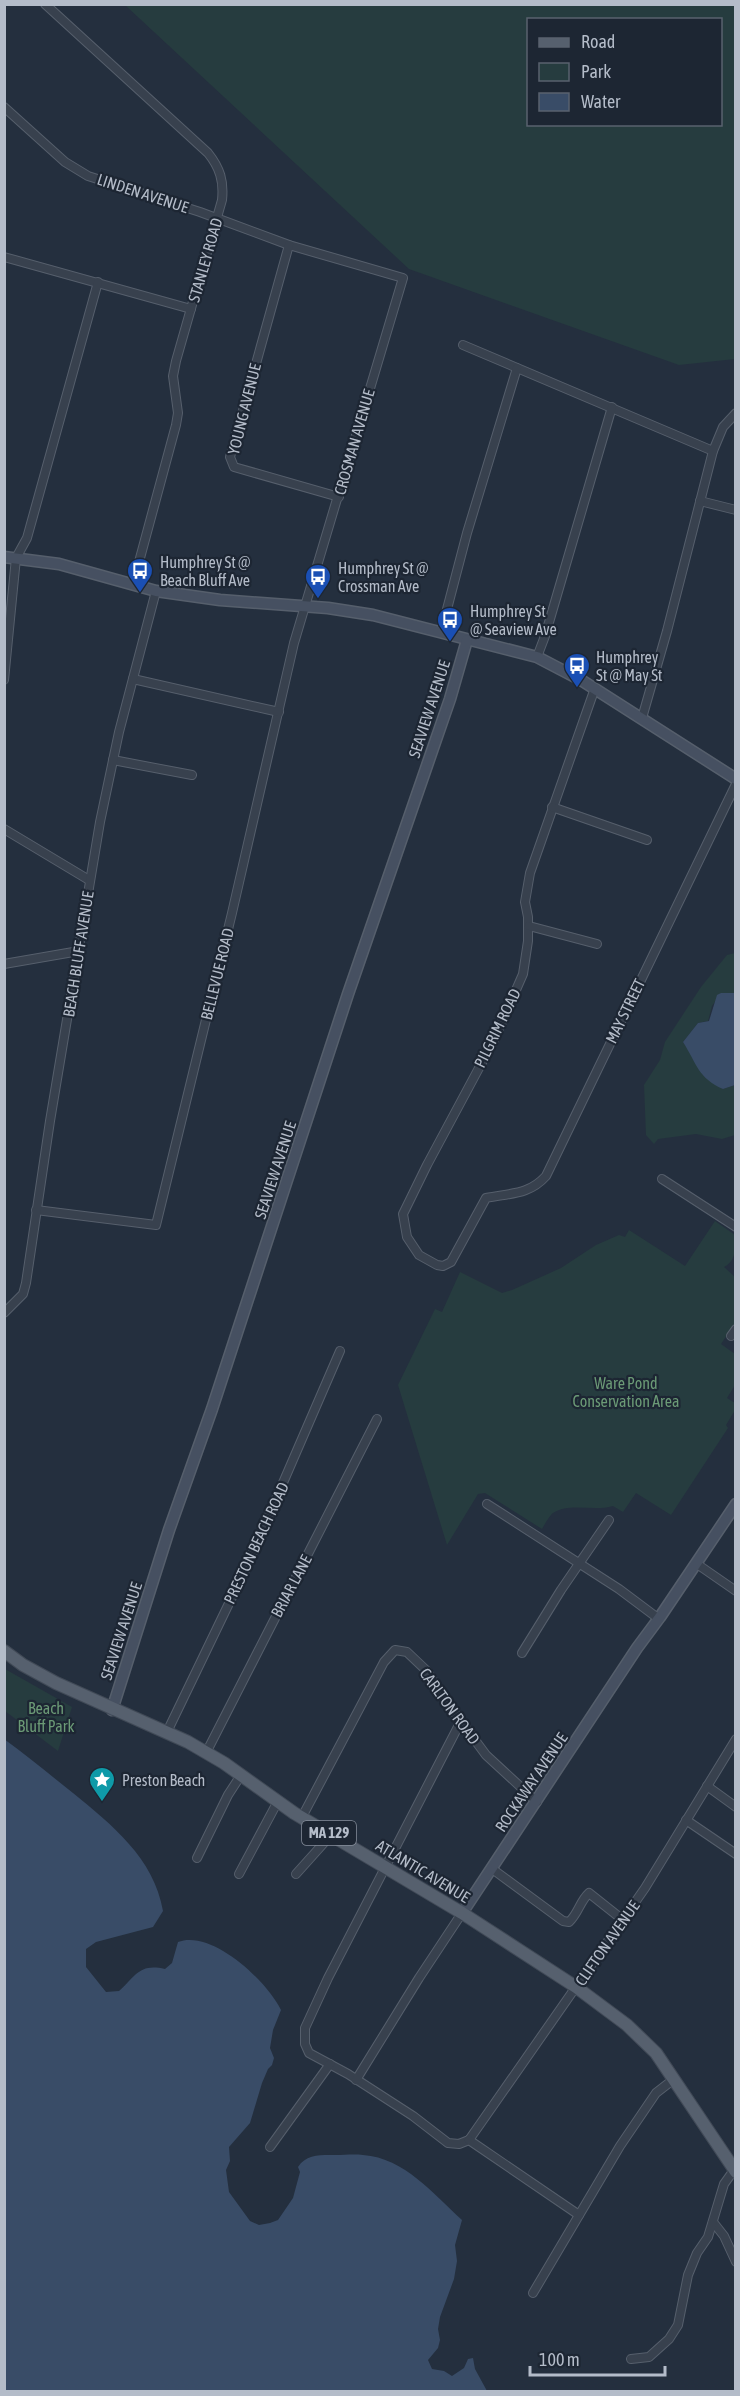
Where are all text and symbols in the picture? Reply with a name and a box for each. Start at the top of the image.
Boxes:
legend [527,18,722,126]
text: Road [581,31,615,52]
text: Park [581,61,611,82]
text: Water [581,91,621,112]
street label: LINDEN AVENUE [95,170,191,216]
street label: STANLEY ROAD [184,216,226,304]
street label: YOUNG AVENUE [224,361,264,457]
street label: CROSMAN AVENUE [330,387,378,497]
place label: Humphrey St @ Beach Bluff Ave [160,553,251,589]
bus stop icon: Humphrey St @ Beach Bluff Ave [125,556,155,594]
place label: Humphrey St @ Crossman Ave [338,559,429,595]
bus stop icon: Humphrey St @ Crossman Ave [303,562,333,600]
place label: Humphrey St @ Seaview Ave [470,602,557,638]
bus stop icon: Humphrey St @ Seaview Ave [435,605,465,643]
place label: Humphrey St @ May St [596,648,663,685]
bus stop icon: Humphrey St @ May St [562,651,592,689]
street label: SEAVIEW AVENUE [405,658,453,760]
street label: BEACH BLUFF AVENUE [59,890,97,1018]
street label: BELLEVUE ROAD [197,926,237,1022]
street label: MAY STREET [602,976,648,1046]
street label: PILGRIM ROAD [470,986,524,1070]
street label: SEAVIEW AVENUE [251,1119,299,1221]
park label: Ware Pond Conservation Area [572,1374,680,1410]
street label: PRESTON BEACH ROAD [220,1479,292,1607]
street label: BRIAR LANE [267,1552,315,1620]
street label: SEAVIEW AVENUE [97,1580,145,1682]
street label: CARLTON ROAD [416,1665,484,1748]
park label: Beach Bluff Park [17,1699,75,1735]
street label: ROCKAWAY AVENUE [491,1729,571,1835]
place icon: Preston Beach [87,1765,117,1803]
place label: Preston Beach [122,1771,205,1789]
road number: MA 129 [302,1821,356,1845]
street label: ATLANTIC AVENUE [373,1836,473,1906]
street label: CLIFTON AVENUE [571,1897,643,1989]
scale bar [530,2339,665,2377]
text: 100 m [539,2349,580,2370]

